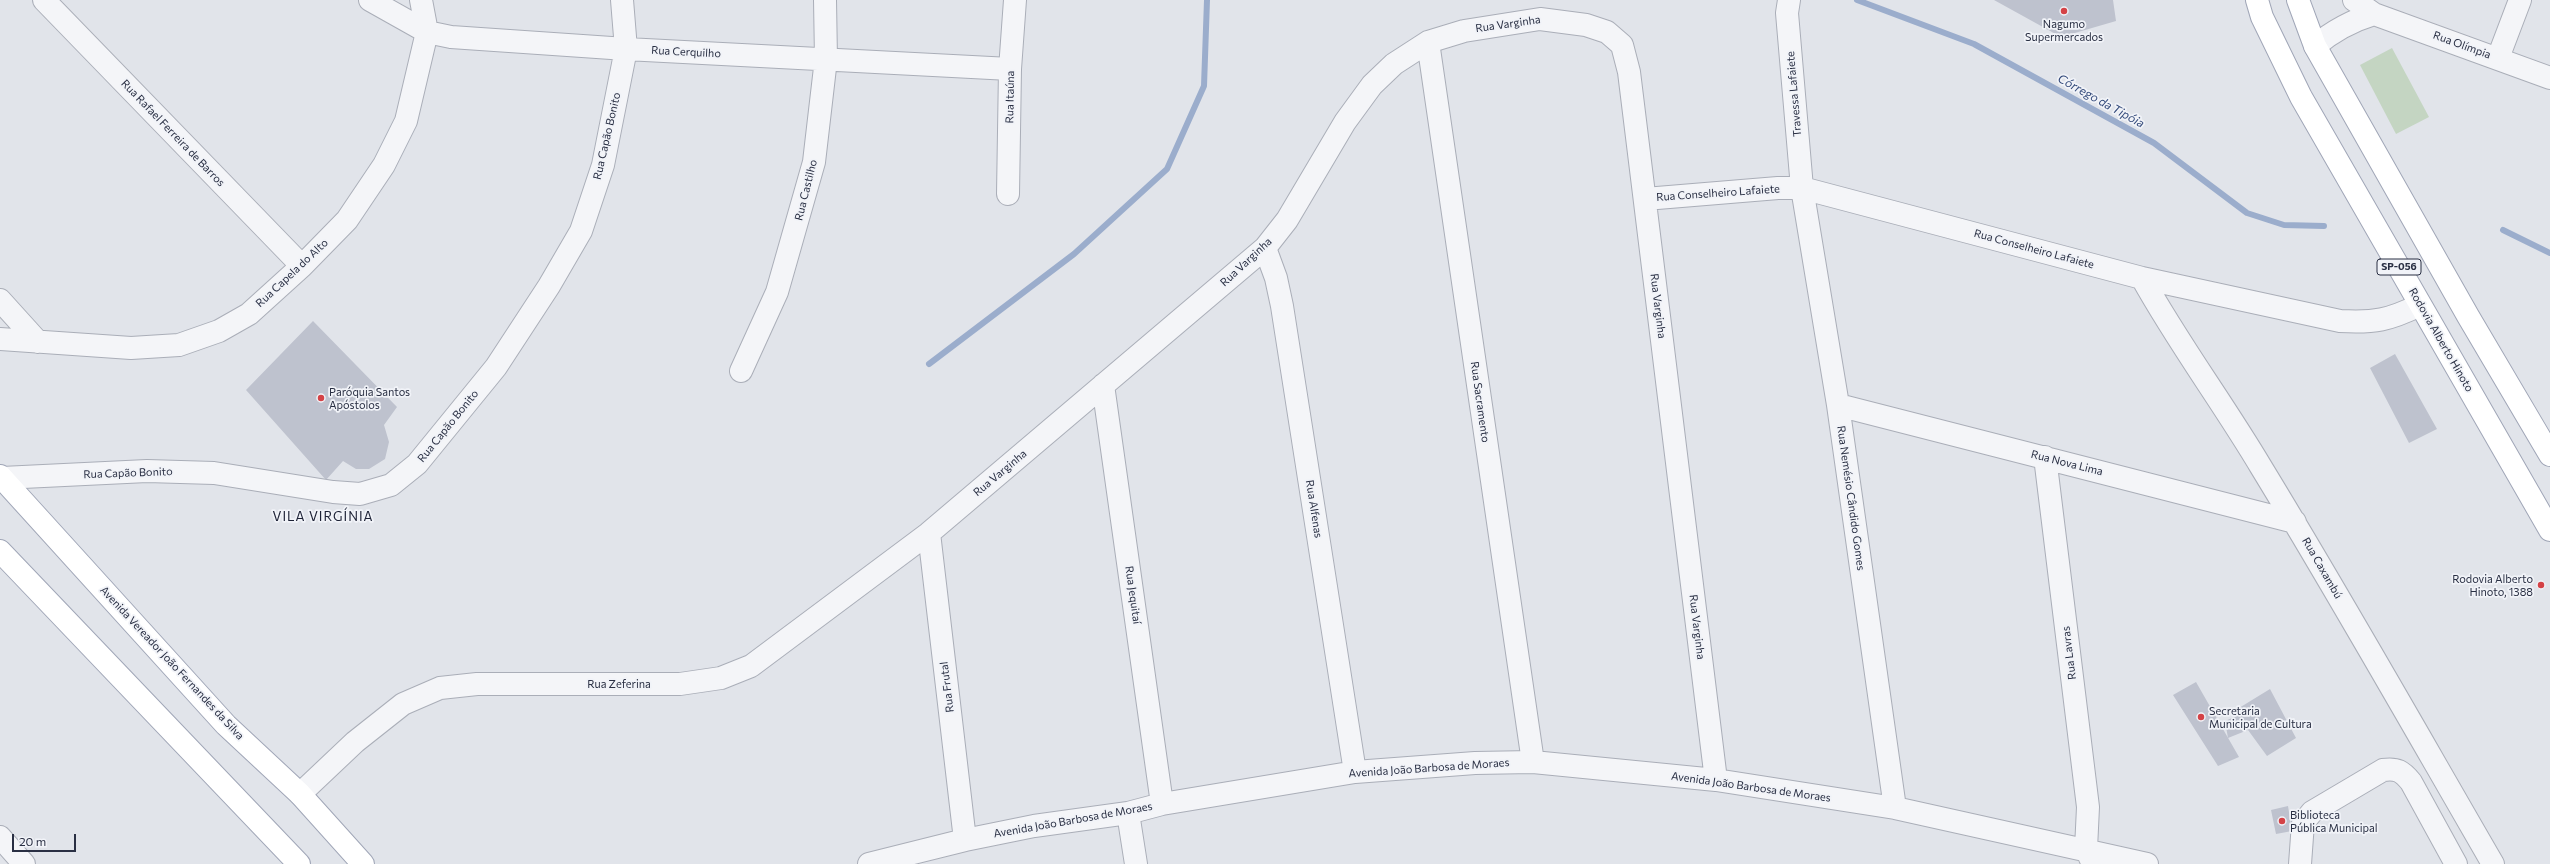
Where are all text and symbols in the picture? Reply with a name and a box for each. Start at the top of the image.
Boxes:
marker: Nagumo Supermercados [2059,6,2069,16]
street label: Rua Varginha [1475,13,1541,35]
place label: Nagumo Supermercados [2025,17,2103,43]
street label: Rua Olímpia [2431,28,2493,62]
street label: Rua Cerquilho [651,44,721,60]
street label: Travessa Lafaiete [1784,51,1804,137]
street label: Rua Itaúna [1003,70,1017,124]
water label: Córrego da Tipóia [2055,71,2147,131]
street label: Rua Rafael Ferreira de Barros [118,77,228,189]
street label: Rua Capão Bonito [591,91,623,181]
street label: Rua Castilho [792,158,820,222]
street label: Rua Conselheiro Lafaiete [1656,182,1780,204]
street label: Rua Conselheiro Lafaiete [1972,227,2096,271]
street label: Rua Varginha [1218,235,1274,289]
street label: Rua Capela do Alto [253,236,331,310]
road number: SP-056 [2377,259,2421,275]
street label: Rua Varginha [1647,273,1669,339]
street label: Rodovia Alberto Hinoto [2406,286,2476,394]
street label: Rua Sacramento [1468,361,1492,443]
place label: Paróquia Santos Apóstolos [329,385,410,411]
street label: Rua Capão Bonito [415,387,481,465]
marker: Paróquia Santos Apóstolos [316,393,326,403]
street label: Rua Nemésio Cândido Gomes [1834,425,1868,571]
street label: Rua Varginha [971,447,1029,499]
street label: Rua Nova Lima [2030,448,2104,478]
street label: Rua Capão Bonito [83,465,173,481]
street label: Rua Alfenas [1303,479,1325,539]
district label: VILA VIRGÍNIA [272,509,374,525]
street label: Rua Caxambú [2299,535,2345,601]
street label: Rua Jequitaí [1122,565,1144,625]
place label: Rodovia Alberto Hinoto, 1388 [2452,572,2533,598]
marker: Rodovia Alberto Hinoto, 1388 [2536,580,2546,590]
street label: Avenida Vereador João Fernandes da Silva [97,583,247,743]
street label: Rua Varginha [1686,594,1708,660]
street label: Rua Lavras [2059,625,2079,681]
street label: Rua Frutal [937,661,957,713]
street label: Rua Zeferina [587,677,651,691]
place label: Secretaria Municipal de Cultura [2209,704,2312,730]
marker: Secretaria Municipal de Cultura [2196,712,2206,722]
street label: Avenida João Barbosa de Moraes [1348,756,1510,780]
street label: Avenida João Barbosa de Moraes [1670,769,1832,805]
street label: Avenida João Barbosa de Moraes [992,800,1154,840]
place label: Biblioteca Pública Municipal [2290,808,2378,834]
marker: Biblioteca Pública Municipal [2277,816,2287,826]
scale bar [14,826,78,852]
text: 20 m [19,834,46,848]

